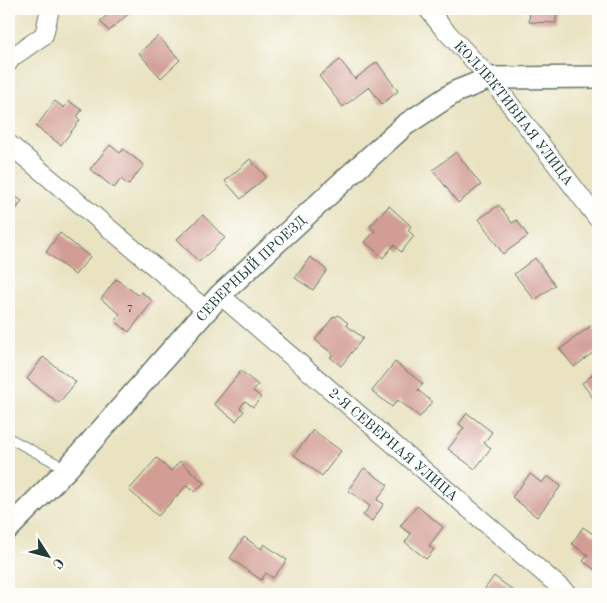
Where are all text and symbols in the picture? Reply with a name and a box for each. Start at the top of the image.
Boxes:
street label: КОЛЛЕКТИВНАЯ УЛИЦА [451,39,576,188]
street label: СЕВЕРНЫЙ ПРОЕЗД [194,213,309,325]
house number: 7 [127,304,133,315]
street label: 2-Я СЕВЕРНАЯ УЛИЦА [326,386,460,504]
north arrow [22,530,72,580]
text: С [49,555,66,571]

